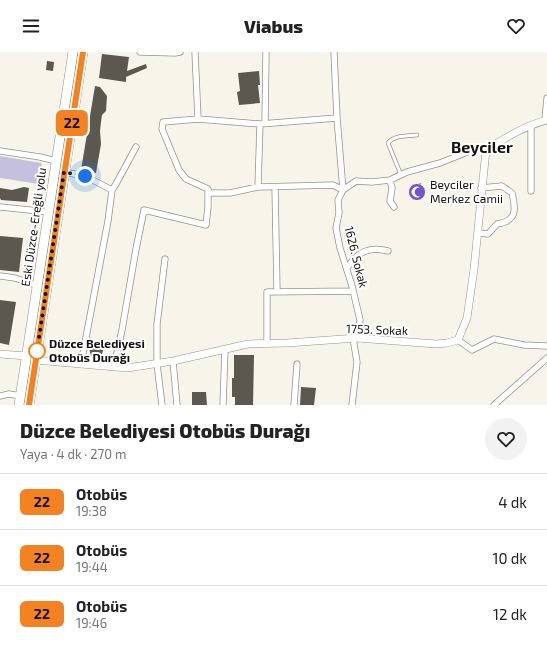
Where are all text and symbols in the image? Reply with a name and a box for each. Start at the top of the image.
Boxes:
icon: menu [20,15,42,37]
text: Viabus [244,15,303,37]
icon: heart [505,15,527,37]
line badge: 22 [54,110,90,136]
text: 22 [64,114,80,131]
district label: Beyciler [451,137,513,157]
street label: Eski Düzce-Ereğli yolu [18,166,48,287]
your location [75,166,95,186]
place label: Beyciler Merkez Camii [430,177,503,205]
mosque icon: Beyciler Merkez Camii [407,182,427,202]
street label: 1626. Sokak [343,224,371,289]
street label: 1753. Sokak [346,321,408,337]
place label: Düzce Belediyesi Otobüs Durağı [49,336,145,364]
marker: Düzce Belediyesi Otobüs Durağı [28,342,46,360]
button: heart [485,418,527,460]
text: Düzce Belediyesi Otobüs Durağı [20,419,310,442]
text: Yaya · 4 dk · 270 m [20,446,126,462]
text: Otobüs [76,485,127,503]
text: 22 [34,493,50,510]
text: 4 dk [498,493,527,511]
text: 19:38 [76,503,107,519]
text: Otobüs [76,541,127,559]
text: 22 [34,549,50,566]
text: 10 dk [492,549,527,567]
text: 19:44 [76,559,108,575]
text: Otobüs [76,597,127,615]
text: 22 [34,605,50,622]
text: 12 dk [493,605,527,623]
text: 19:46 [76,615,107,631]

